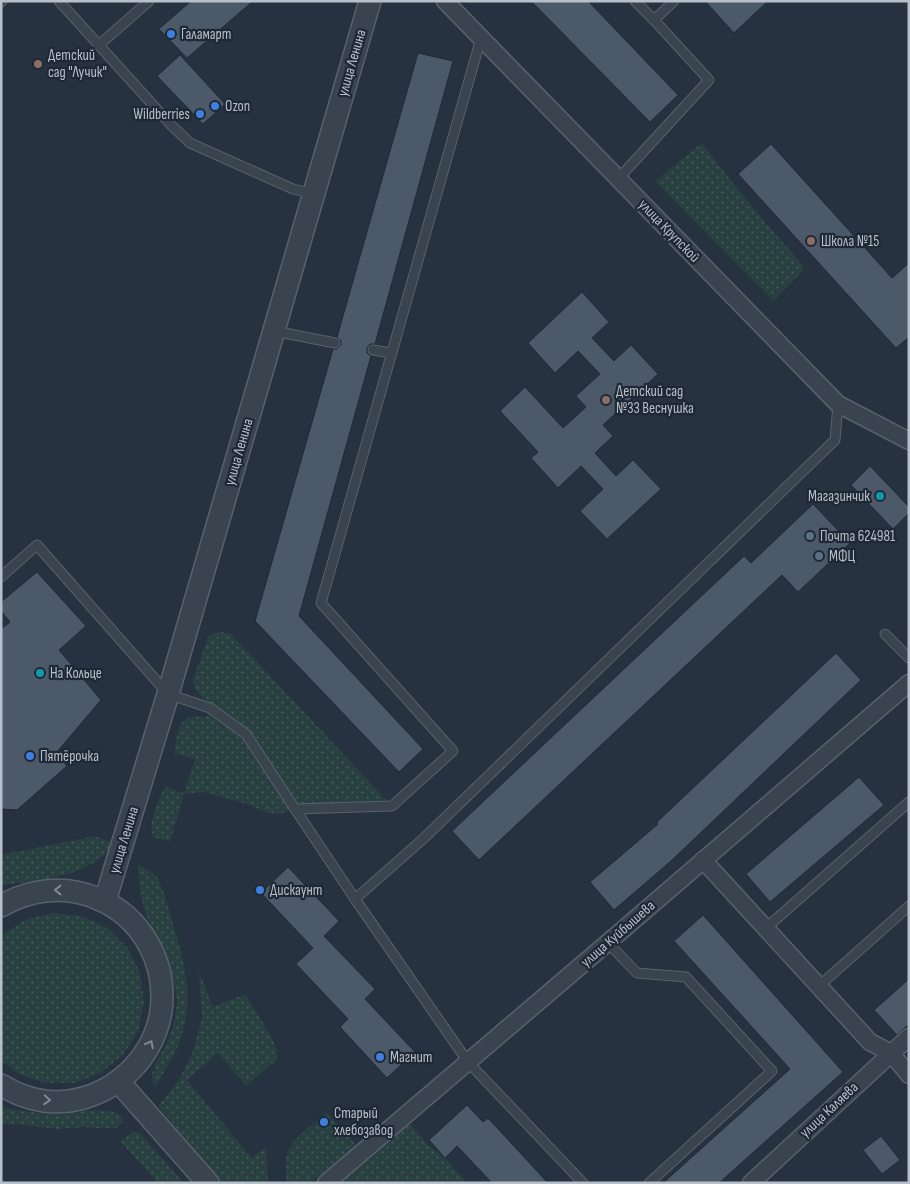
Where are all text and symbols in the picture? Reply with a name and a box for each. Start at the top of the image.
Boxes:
place label: Галамарт [181,25,231,44]
street label: улица Ленина [333,27,371,99]
marker: Галамарт [165,28,177,40]
place label: Детский сад "Лучик" [48,46,107,82]
marker: Детский сад "Лучик" [32,58,44,70]
place label: Ozon [225,97,250,116]
marker: Ozon [209,100,221,112]
place label: Wildberries [133,105,190,124]
marker: Wildberries [194,108,206,120]
street label: улица Крупской [634,195,704,267]
place label: Школа №15 [821,232,879,251]
marker: Школа №15 [805,235,817,247]
place label: Детский сад №33 Веснушка [616,382,694,418]
marker: Детский сад №33 Веснушка [600,394,612,406]
street label: улица Ленина [220,416,258,488]
place label: Магазинчик [808,487,870,506]
marker: Магазинчик [874,490,886,502]
place label: Почта 624981 [820,527,896,546]
marker: Почта 624981 [804,530,816,542]
place label: МФЦ [829,547,855,566]
marker: МФЦ [813,550,825,562]
place label: На Кольце [50,664,102,683]
marker: На Кольце [34,667,46,679]
place label: Пятёрочка [40,747,99,766]
marker: Пятёрочка [24,750,36,762]
street label: улица Ленина [105,804,143,876]
place label: Дискаунт [270,881,322,900]
marker: Дискаунт [254,884,266,896]
one-way arrow [54,885,62,896]
street label: улица Куйбышева [577,896,659,972]
one-way arrow [144,1041,154,1050]
place label: Магнит [390,1048,432,1067]
marker: Магнит [374,1051,386,1063]
street label: улица Каляева [796,1078,862,1142]
one-way arrow [43,1095,51,1106]
place label: Старый хлебозавод [334,1104,393,1140]
marker: Старый хлебозавод [318,1116,330,1128]

